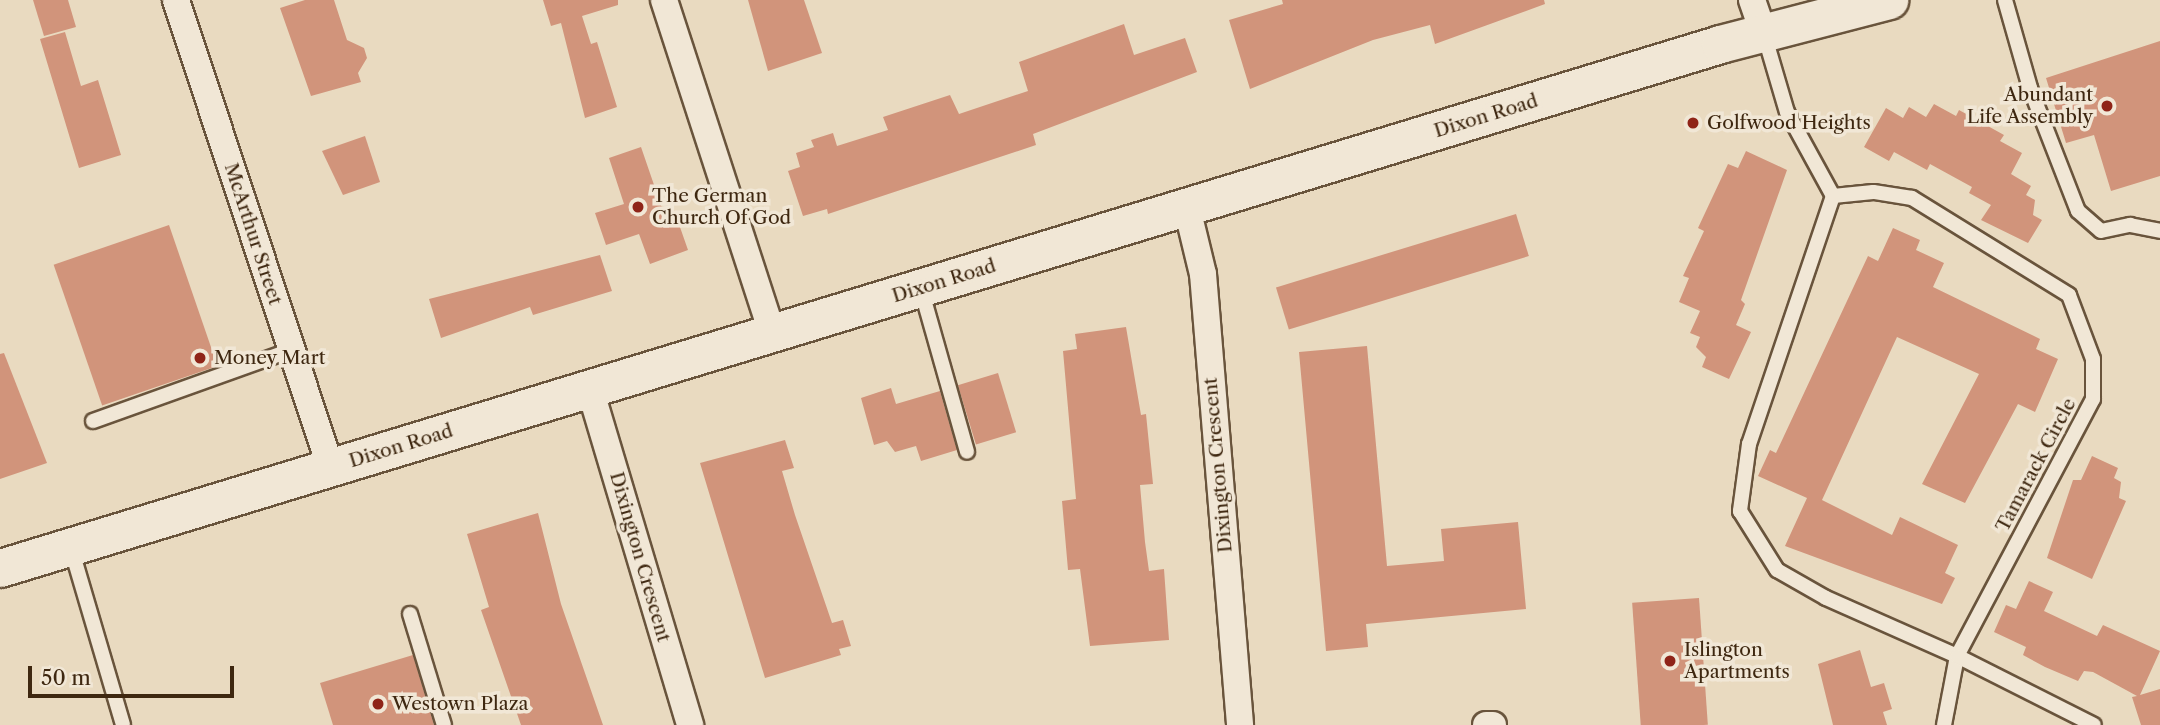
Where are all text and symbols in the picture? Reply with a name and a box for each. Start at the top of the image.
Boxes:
place label: Abundant Life Assembly [1966,84,2093,128]
street label: Dixon Road [1431,89,1541,143]
marker: Abundant Life Assembly [2099,98,2115,114]
place label: Golfwood Heights [1707,112,1871,134]
marker: Golfwood Heights [1685,115,1701,131]
street label: McArthur Street [219,160,287,308]
place label: The German Church Of God [652,185,791,229]
marker: The German Church Of God [630,199,646,215]
street label: Dixon Road [889,254,999,308]
place label: Money Mart [214,347,326,369]
marker: Money Mart [192,350,208,366]
street label: Dixington Crescent [1199,376,1237,554]
street label: Tamarack Circle [1991,394,2081,536]
street label: Dixon Road [346,419,456,473]
street label: Dixington Crescent [605,469,675,645]
place label: Islington Apartments [1684,639,1790,683]
scale bar [32,652,238,696]
marker: Islington Apartments [1662,653,1678,669]
text: 50 m [41,665,91,690]
place label: Westown Plaza [392,693,529,715]
marker: Westown Plaza [370,696,386,712]

